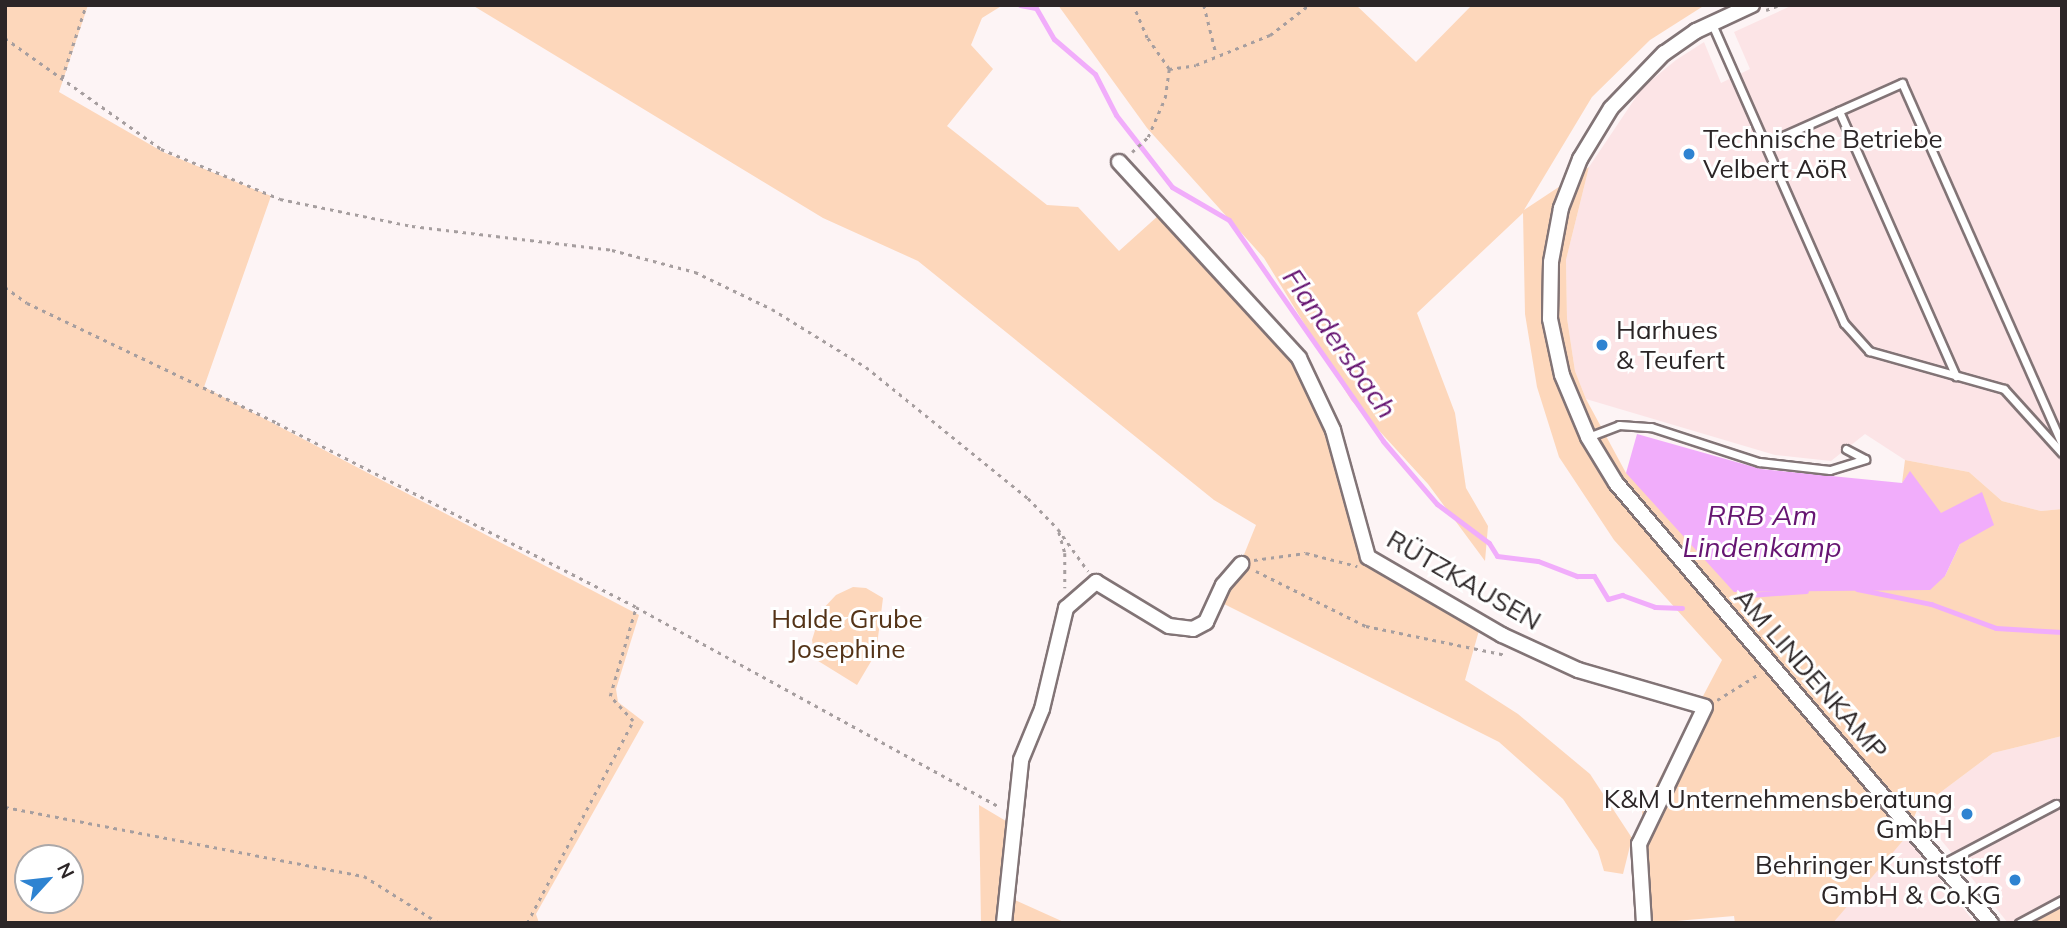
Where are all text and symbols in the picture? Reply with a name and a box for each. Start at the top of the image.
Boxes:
place label: Technische Betriebe Velbert AöR [1703,123,1943,184]
marker: Technische Betriebe Velbert AöR [1681,146,1697,162]
water label: Flandersbach [1276,262,1404,424]
place label: Harhues & Teufert [1616,314,1725,376]
marker: Harhues & Teufert [1594,337,1610,353]
water label: RRB Am Lindenkamp [1682,498,1842,564]
street label: RÜTZKAUSEN [1381,523,1547,637]
street label: AM LINDENKAMP [1728,582,1894,766]
park label: Halde Grube Josephine [771,603,923,664]
place label: K&M Unternehmensberatung GmbH [1604,783,1953,844]
marker: K&M Unternehmensberatung GmbH [1959,806,1975,822]
north arrow [14,844,84,914]
place label: Behringer Kunststoff GmbH & Co.KG [1755,849,2001,910]
text: N [52,859,80,882]
marker: Behringer Kunststoff GmbH & Co.KG [2007,872,2023,888]

